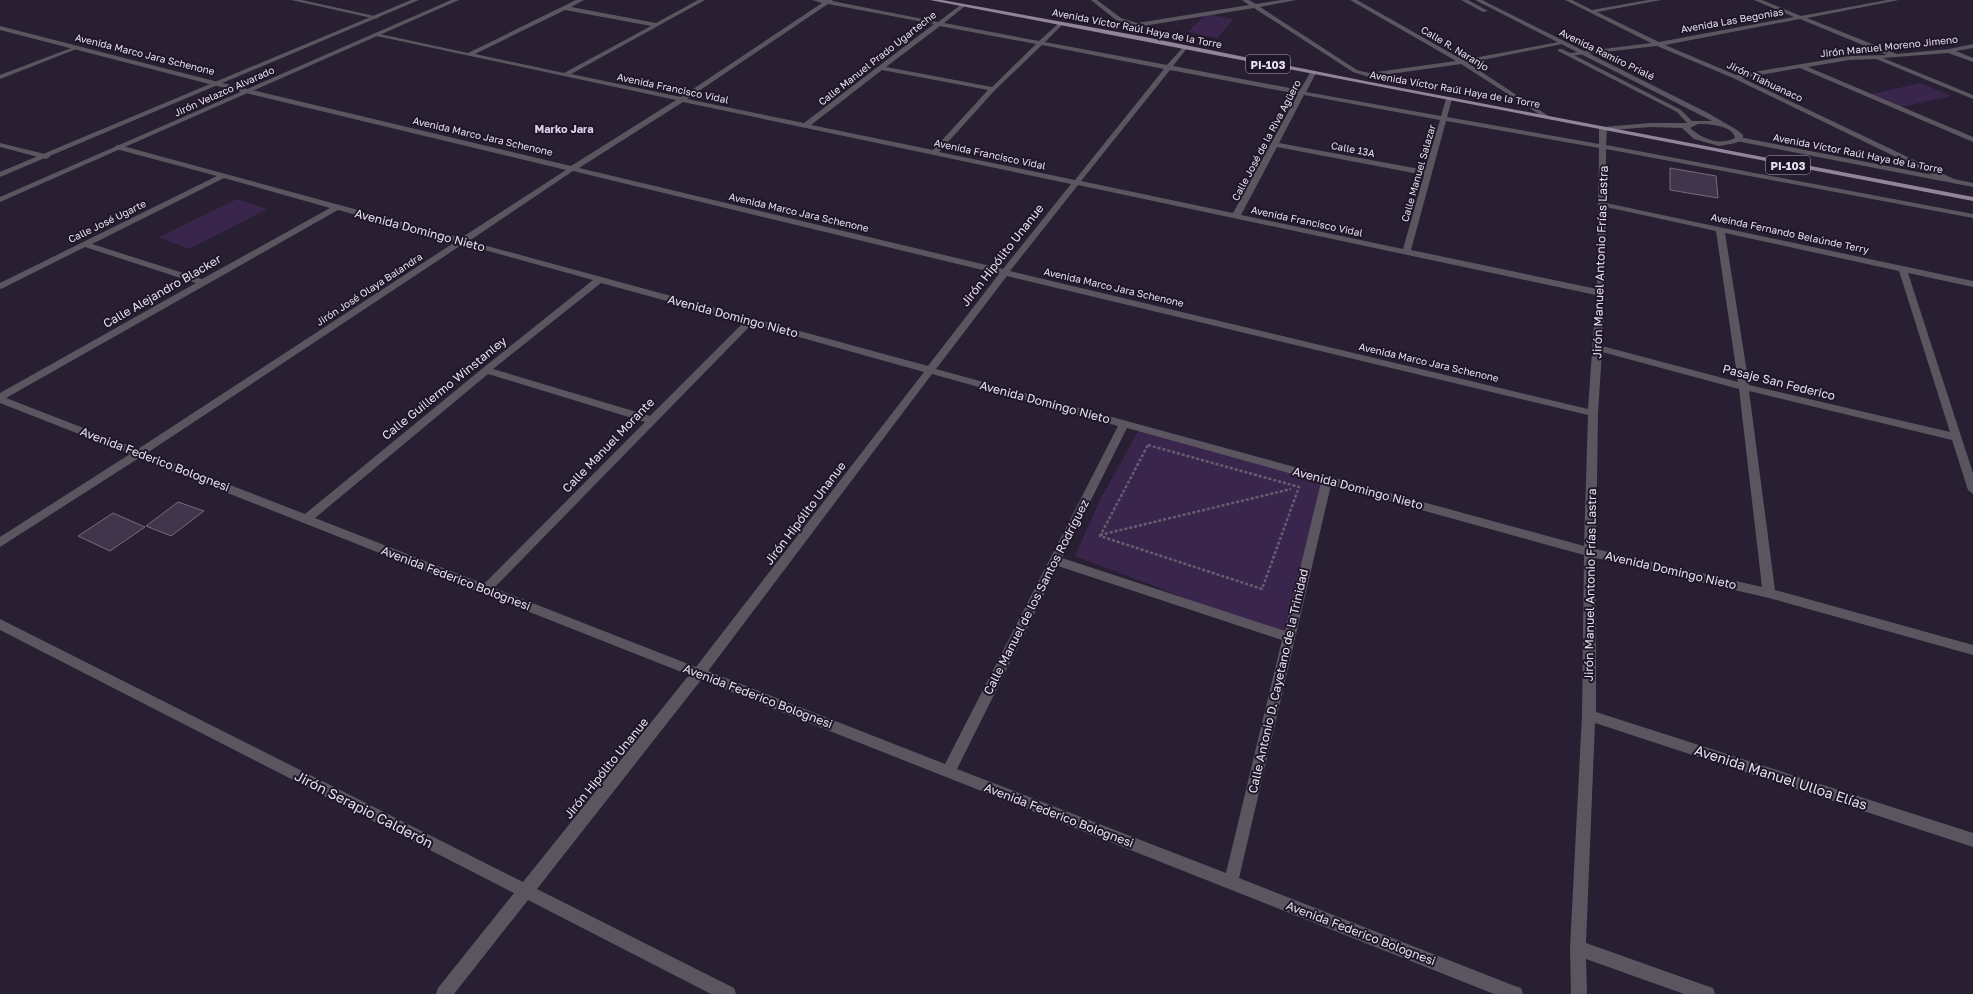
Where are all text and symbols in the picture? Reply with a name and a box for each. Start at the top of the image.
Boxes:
street label: Avenida Las Begonias [1680,5,1784,35]
street label: Avenida Víctor Raúl Haya de la Torre [1051,6,1223,50]
street label: Calle Manuel Prado Ugarteche [816,8,938,108]
street label: Calle R. Naranjo [1419,23,1491,73]
street label: Avenida Ramiro Prialé [1557,26,1657,82]
street label: Avenida Marco Jara Schenone [74,31,216,77]
street label: Jirón Manuel Moreno Jimeno [1819,33,1959,59]
road number: PI-103 [1246,55,1290,73]
street label: Jirón Tiahuanaco [1725,58,1805,104]
street label: Jirón Velazco Alvarado [172,63,276,119]
street label: Avenida Víctor Raúl Haya de la Torre [1369,68,1541,110]
street label: Avenida Francisco Vidal [616,70,730,106]
street label: Calle José de la Riva Agüero [1229,77,1303,203]
street label: Avenida Marco Jara Schenone [412,114,554,158]
district label: Marko Jara [534,122,594,135]
street label: Calle Manuel Salazar [1398,123,1438,223]
street label: Avenida Víctor Raúl Haya de la Torre [1772,131,1944,175]
street label: Avenida Francisco Vidal [933,136,1047,172]
street label: Calle 13A [1330,139,1376,159]
road number: PI-103 [1766,156,1810,174]
street label: Jirón Manuel Antonio Frías Lastra [1589,165,1611,359]
street label: Avenida Marco Jara Schenone [728,190,870,234]
street label: Calle José Ugarte [66,197,148,245]
street label: Jirón Hipólito Unanue [957,201,1047,309]
street label: Avenida Francisco Vidal [1250,203,1364,239]
street label: Avenida Domingo Nieto [353,205,487,255]
street label: Aveinda Fernando Belaúnde Terry [1710,210,1871,256]
street label: Jirón José Olaya Balandra [314,250,424,328]
street label: Calle Alejandro Blacker [100,251,224,331]
street label: Avenida Marco Jara Schenone [1043,265,1185,309]
street label: Avenida Domingo Nieto [666,291,800,341]
street label: Calle Guillermo Winstanley [379,333,510,443]
street label: Avenida Marco Jara Schenone [1358,340,1500,384]
street label: Pasaje San Federico [1721,361,1837,403]
street label: Avenida Domingo Nieto [978,377,1112,427]
street label: Calle Manuel Morante [559,394,657,495]
street label: Avenida Federico Bolognesi [78,424,232,494]
street label: Jirón Hipólito Unanue [761,458,849,568]
street label: Avenida Domingo Nieto [1291,463,1425,513]
street label: Jirón Manuel Antonio Frías Lastra [1581,488,1599,682]
street label: Calle Manuel de los Santos Rodríguez [980,497,1092,697]
street label: Avenida Federico Bolognesi [379,543,533,613]
street label: Avenida Domingo Nieto [1604,548,1738,592]
street label: Calle Antonio D. Cayetano de la Trinidad [1245,567,1311,795]
street label: Avenida Federico Bolognesi [681,661,835,731]
street label: Jirón Hipólito Unanue [561,714,651,821]
street label: Avenida Manuel Ulloa Elías [1692,741,1870,813]
street label: Jirón Serapio Calderón [292,767,436,851]
street label: Avenida Federico Bolognesi [982,780,1136,850]
street label: Avenida Federico Bolognesi [1284,898,1438,968]

